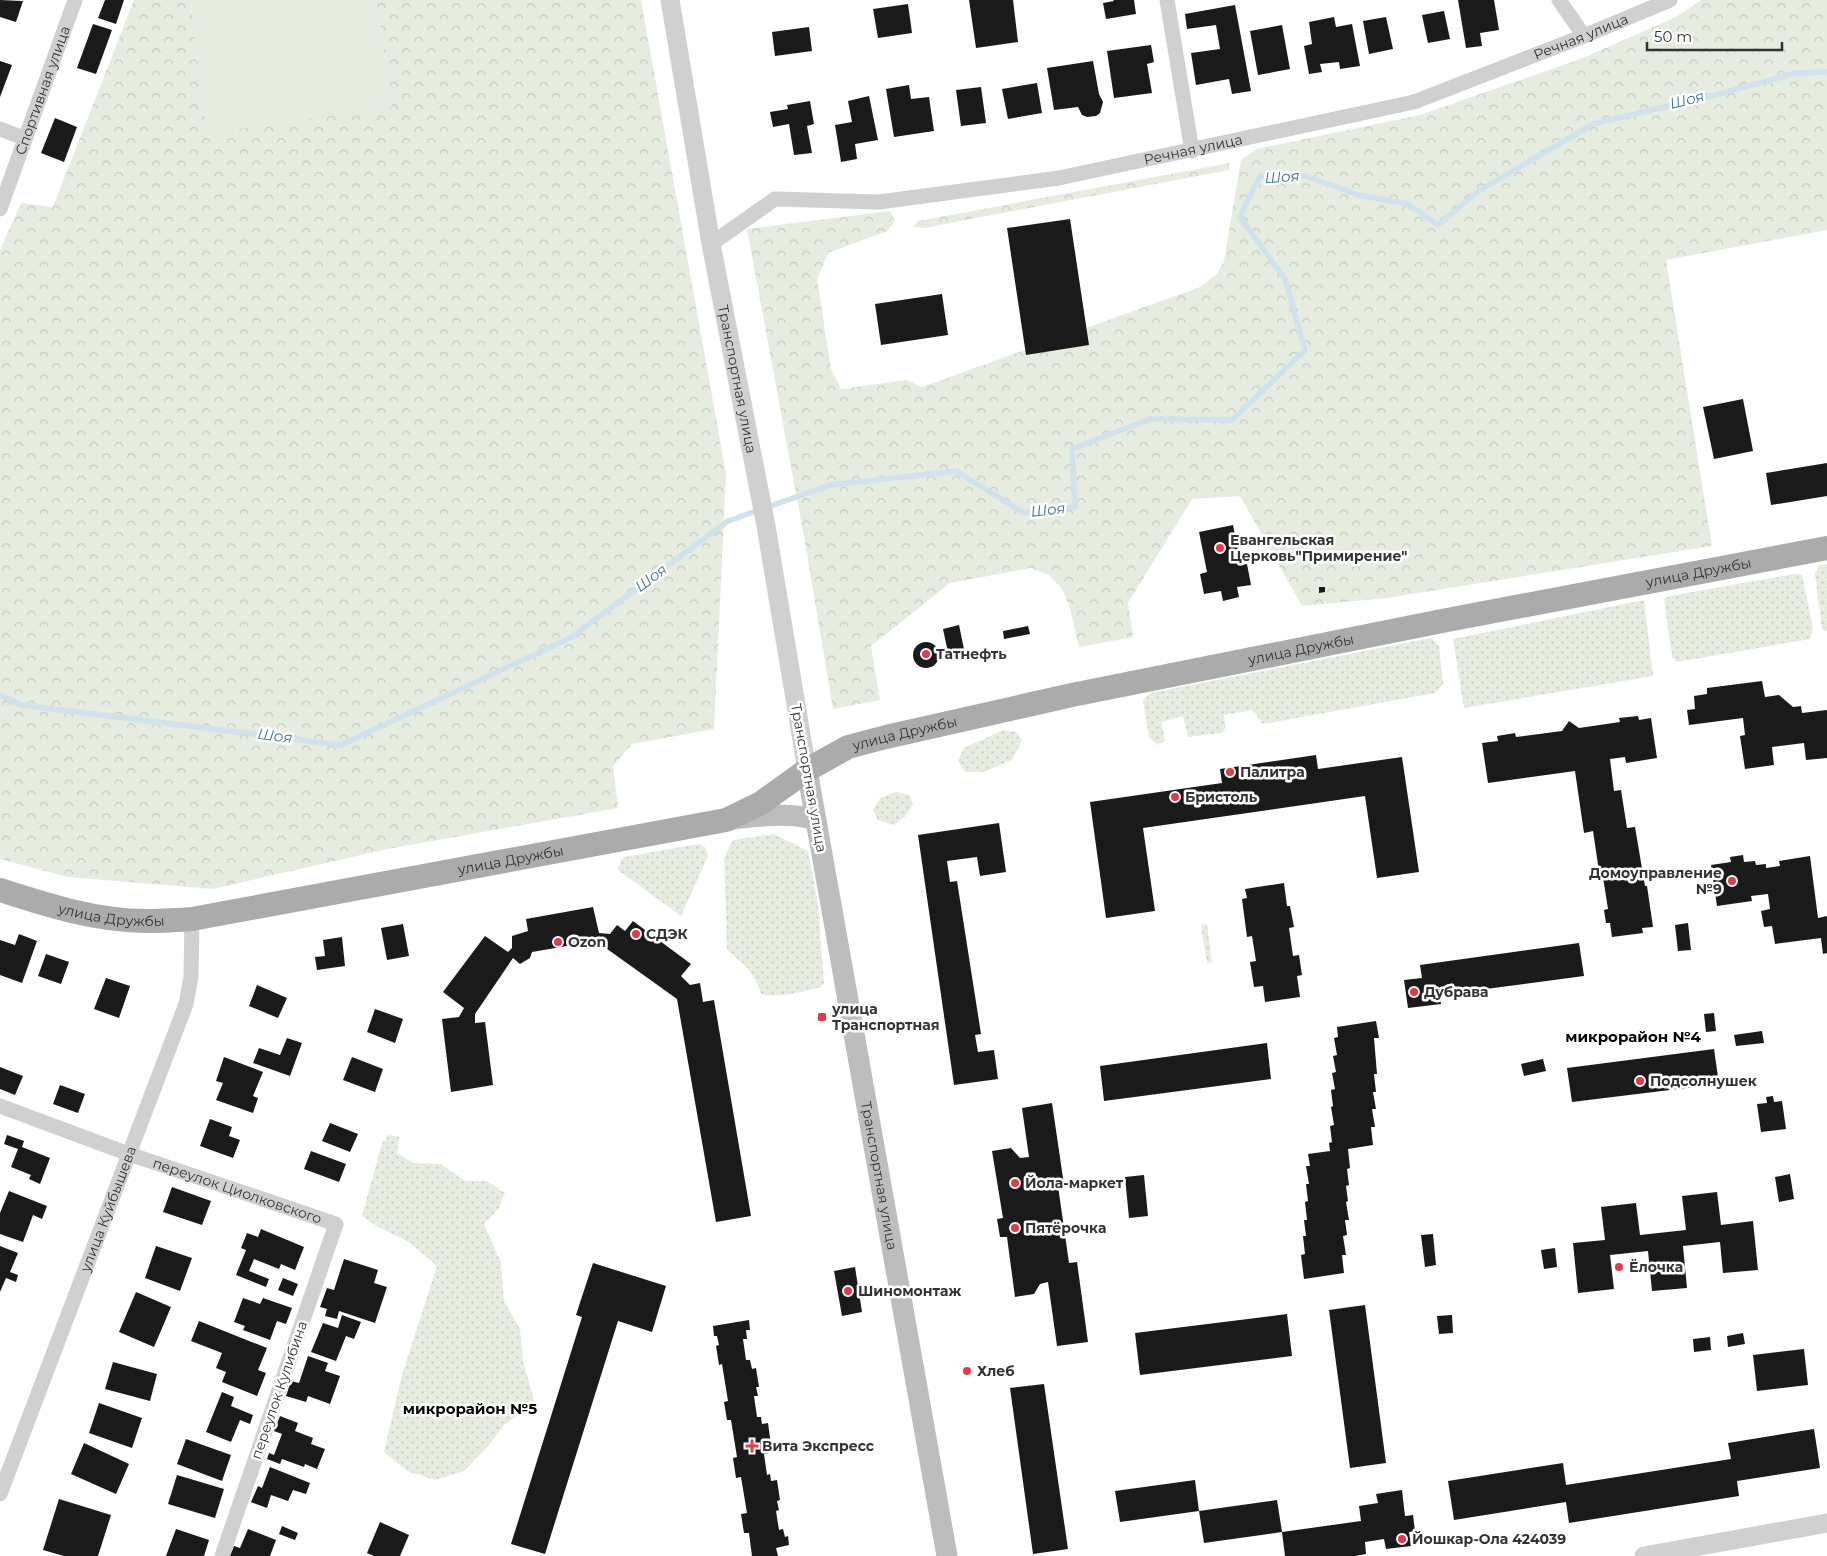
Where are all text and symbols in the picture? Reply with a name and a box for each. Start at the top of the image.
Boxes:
street label: Речная улица [1531,10,1631,64]
scale bar [1647,20,1782,52]
street label: Спортивная улица [11,23,74,157]
text: 50 m [1654,27,1692,46]
water label: Шоя [1668,86,1706,113]
street label: Речная улица [1142,130,1244,169]
water label: Шоя [1264,166,1300,187]
street label: Транспортная улица [714,303,761,455]
water label: Шоя [1030,498,1066,521]
place label: Евангельская Церковь"Примирение" [1230,531,1407,565]
marker: Евангельская Церковь"Примирение" [1214,542,1226,554]
street label: улица Дружбы [1643,554,1753,591]
water label: Шоя [631,560,670,596]
street label: улица Дружбы [1246,630,1355,669]
place label: Татнефть [936,645,1007,663]
marker: Татнефть [920,648,932,660]
street label: Транспортная улица [787,702,831,854]
street label: улица Дружбы [849,712,959,755]
water label: Шоя [257,724,294,747]
place label: Палитра [1240,763,1305,781]
marker: Палитра [1224,766,1236,778]
place label: Бристоль [1185,788,1258,806]
marker: Бристоль [1169,791,1181,803]
street label: улица Дружбы [455,841,565,879]
place label: Домоуправление №9 [1589,864,1722,898]
marker: Домоуправление №9 [1726,875,1738,887]
street label: улица Дружбы [55,899,165,930]
place label: СДЭК [646,925,689,943]
marker: СДЭК [630,928,642,940]
place label: Ozon [568,933,606,951]
marker: Ozon [552,936,564,948]
place label: Дубрава [1424,983,1488,1001]
marker: Дубрава [1408,986,1420,998]
place label: улица Транспортная [831,1000,939,1034]
marker: улица Транспортная [816,1011,828,1023]
district label: микрорайон №4 [1565,1027,1701,1046]
place label: Подсолнушек [1650,1072,1757,1090]
marker: Подсолнушек [1634,1075,1646,1087]
street label: Транспортная улица [857,1100,901,1252]
street label: улица Куйбышева [76,1144,140,1275]
street label: переулок Циолковского [150,1154,324,1228]
place label: Йола-маркет [1025,1174,1124,1192]
marker: Йола-маркет [1009,1177,1021,1189]
place label: Пятёрочка [1025,1219,1106,1237]
marker: Пятёрочка [1009,1222,1021,1234]
place label: Ёлочка [1629,1258,1683,1276]
marker: Ёлочка [1613,1261,1625,1273]
place label: Шиномонтаж [858,1282,961,1300]
marker: Шиномонтаж [842,1285,854,1297]
street label: переулок Кулибина [247,1318,311,1462]
place label: Хлеб [977,1362,1015,1380]
marker: Хлеб [961,1365,973,1377]
district label: микрорайон №5 [403,1399,537,1418]
place label: Вита Экспресс [762,1437,875,1455]
marker: Вита Экспресс [746,1440,758,1452]
place label: Йошкар-Ола 424039 [1412,1530,1566,1548]
marker: Йошкар-Ола 424039 [1396,1533,1408,1545]

